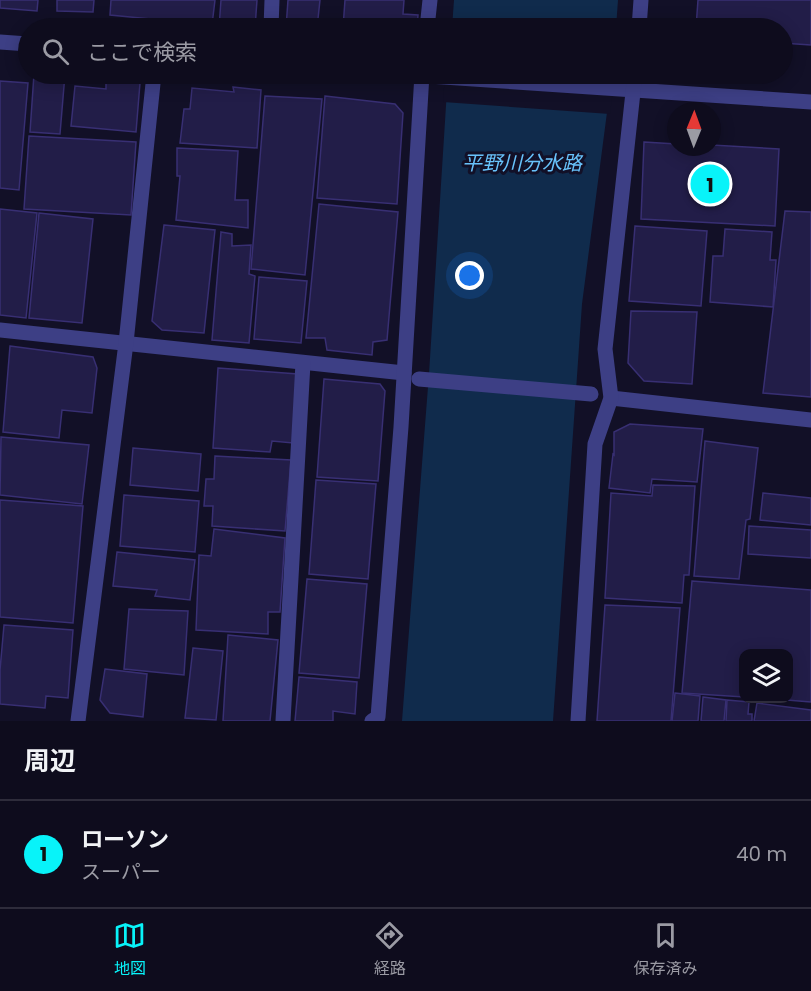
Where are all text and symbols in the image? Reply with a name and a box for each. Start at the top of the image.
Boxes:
search box [18,18,793,84]
icon: search [39,35,72,68]
text: ここで検索 [87,37,197,68]
north arrow [667,102,721,156]
water label: 平野川分水路 [462,149,584,177]
pin: 1 [690,162,730,207]
your location [455,261,484,290]
map controls [739,649,793,703]
button: layers [739,649,793,703]
text: 周辺 [24,743,76,779]
text: ローソン [81,824,169,855]
text: 1 [40,840,47,868]
text: 40 m [736,840,787,868]
text: スーパー [81,858,161,886]
tab: 地図 [113,919,146,981]
tab: 経路 [373,919,406,981]
tab: 保存済み [633,919,697,981]

